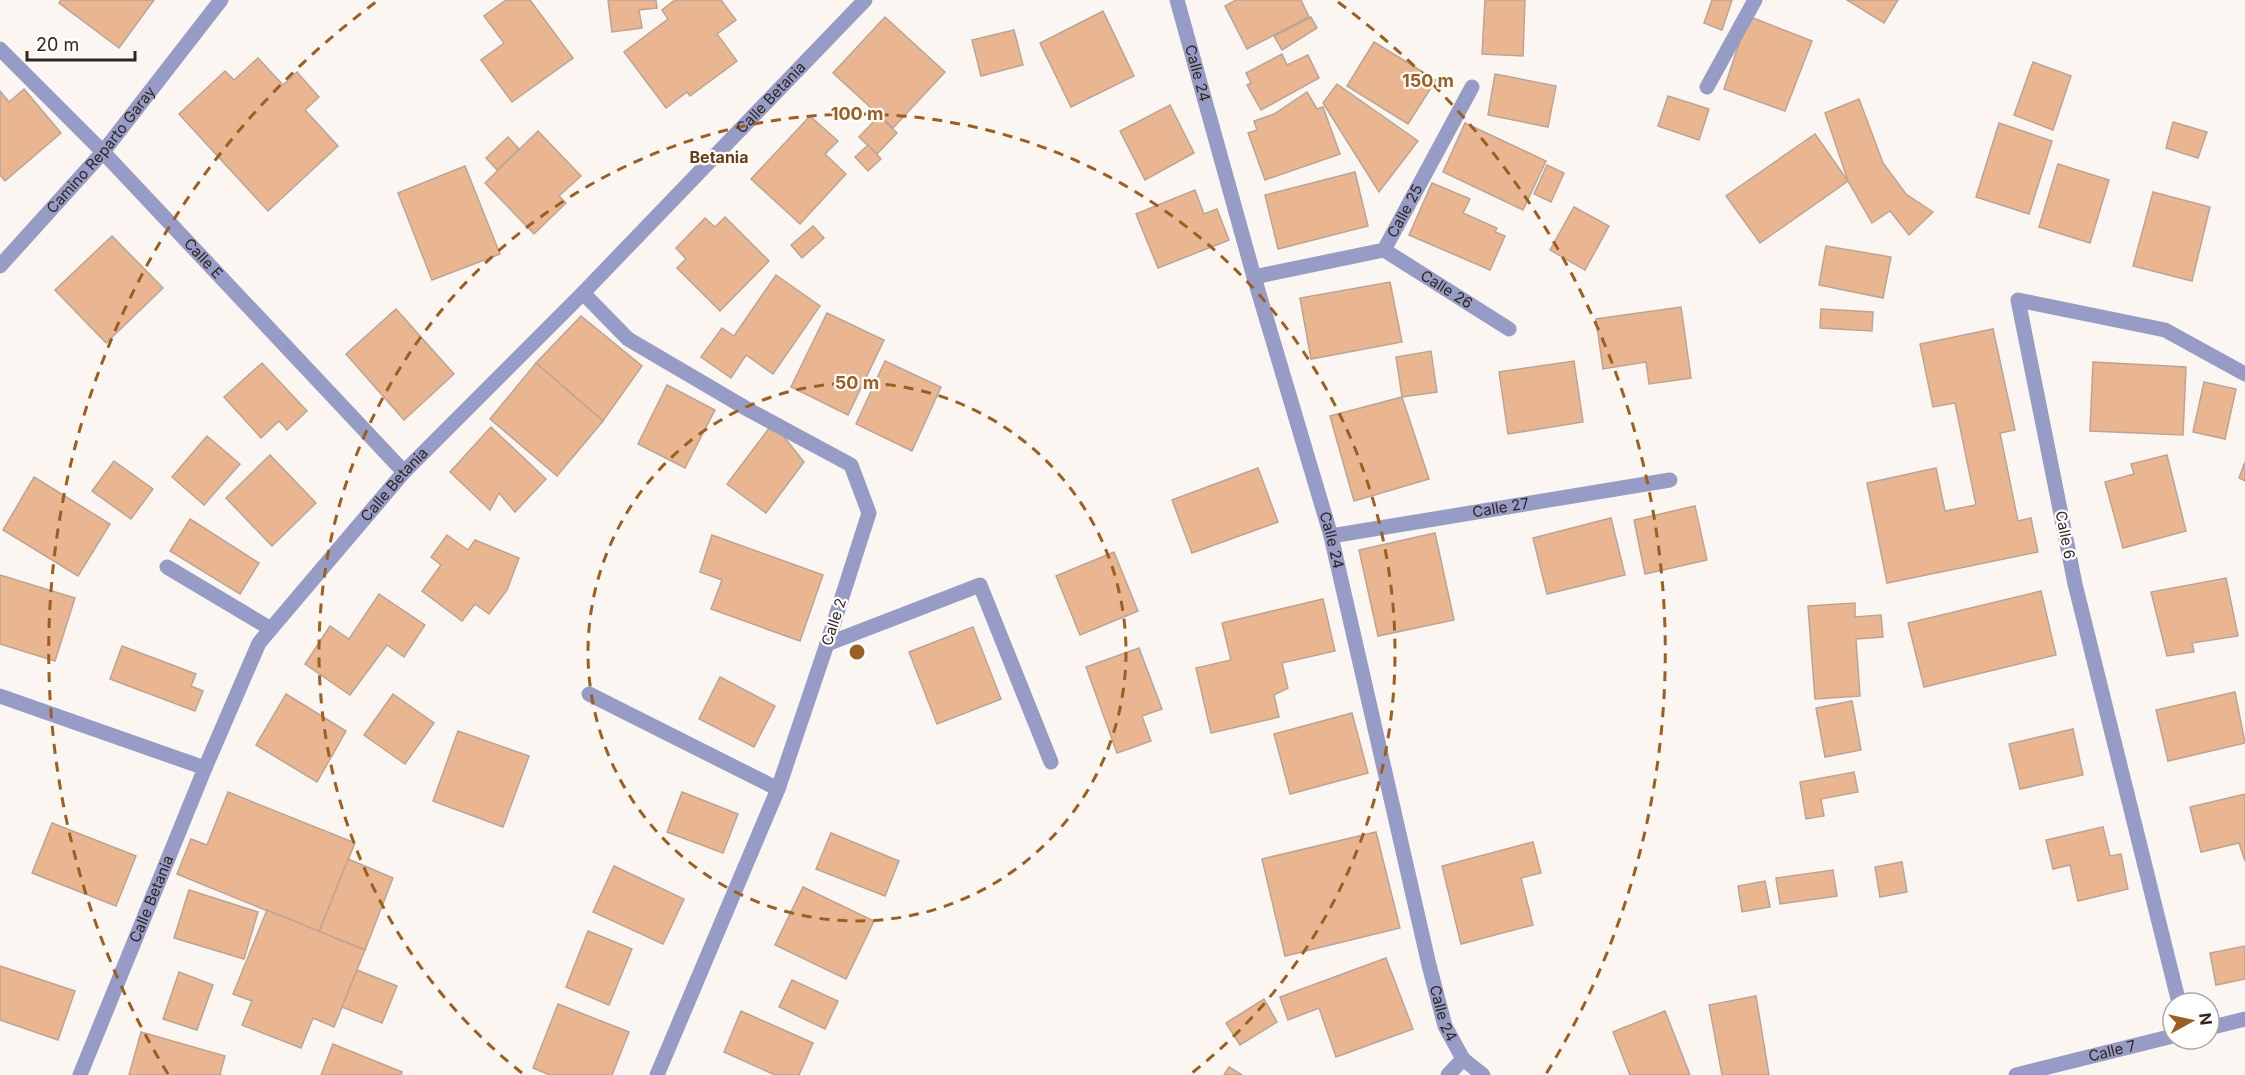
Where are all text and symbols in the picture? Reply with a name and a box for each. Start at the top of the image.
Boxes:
scale bar [27,24,135,62]
text: 20 m [36,34,79,55]
street label: Calle 24 [1181,42,1215,104]
street label: Calle Betania [732,57,810,137]
text: 150 m [1402,70,1454,91]
street label: Camino Reparto Garay [42,82,160,217]
text: 100 m [831,103,883,124]
district label: Betania [690,147,748,167]
street label: Calle 25 [1382,181,1427,241]
street label: Calle E [180,234,227,282]
street label: Calle 26 [1417,266,1476,313]
text: 50 m [835,372,879,393]
street label: Calle Betania [356,443,432,525]
street label: Calle 27 [1471,493,1530,522]
street label: Calle 24 [1315,509,1348,571]
street label: Calle 6 [2051,509,2079,561]
street label: Calle 2 [817,596,850,648]
centre of rings [847,642,867,662]
street label: Calle Betania [125,852,177,945]
street label: Calle 24 [1426,983,1462,1045]
north arrow [2161,991,2221,1051]
text: N [2195,1011,2217,1026]
street label: Calle 7 [2086,1036,2138,1066]

